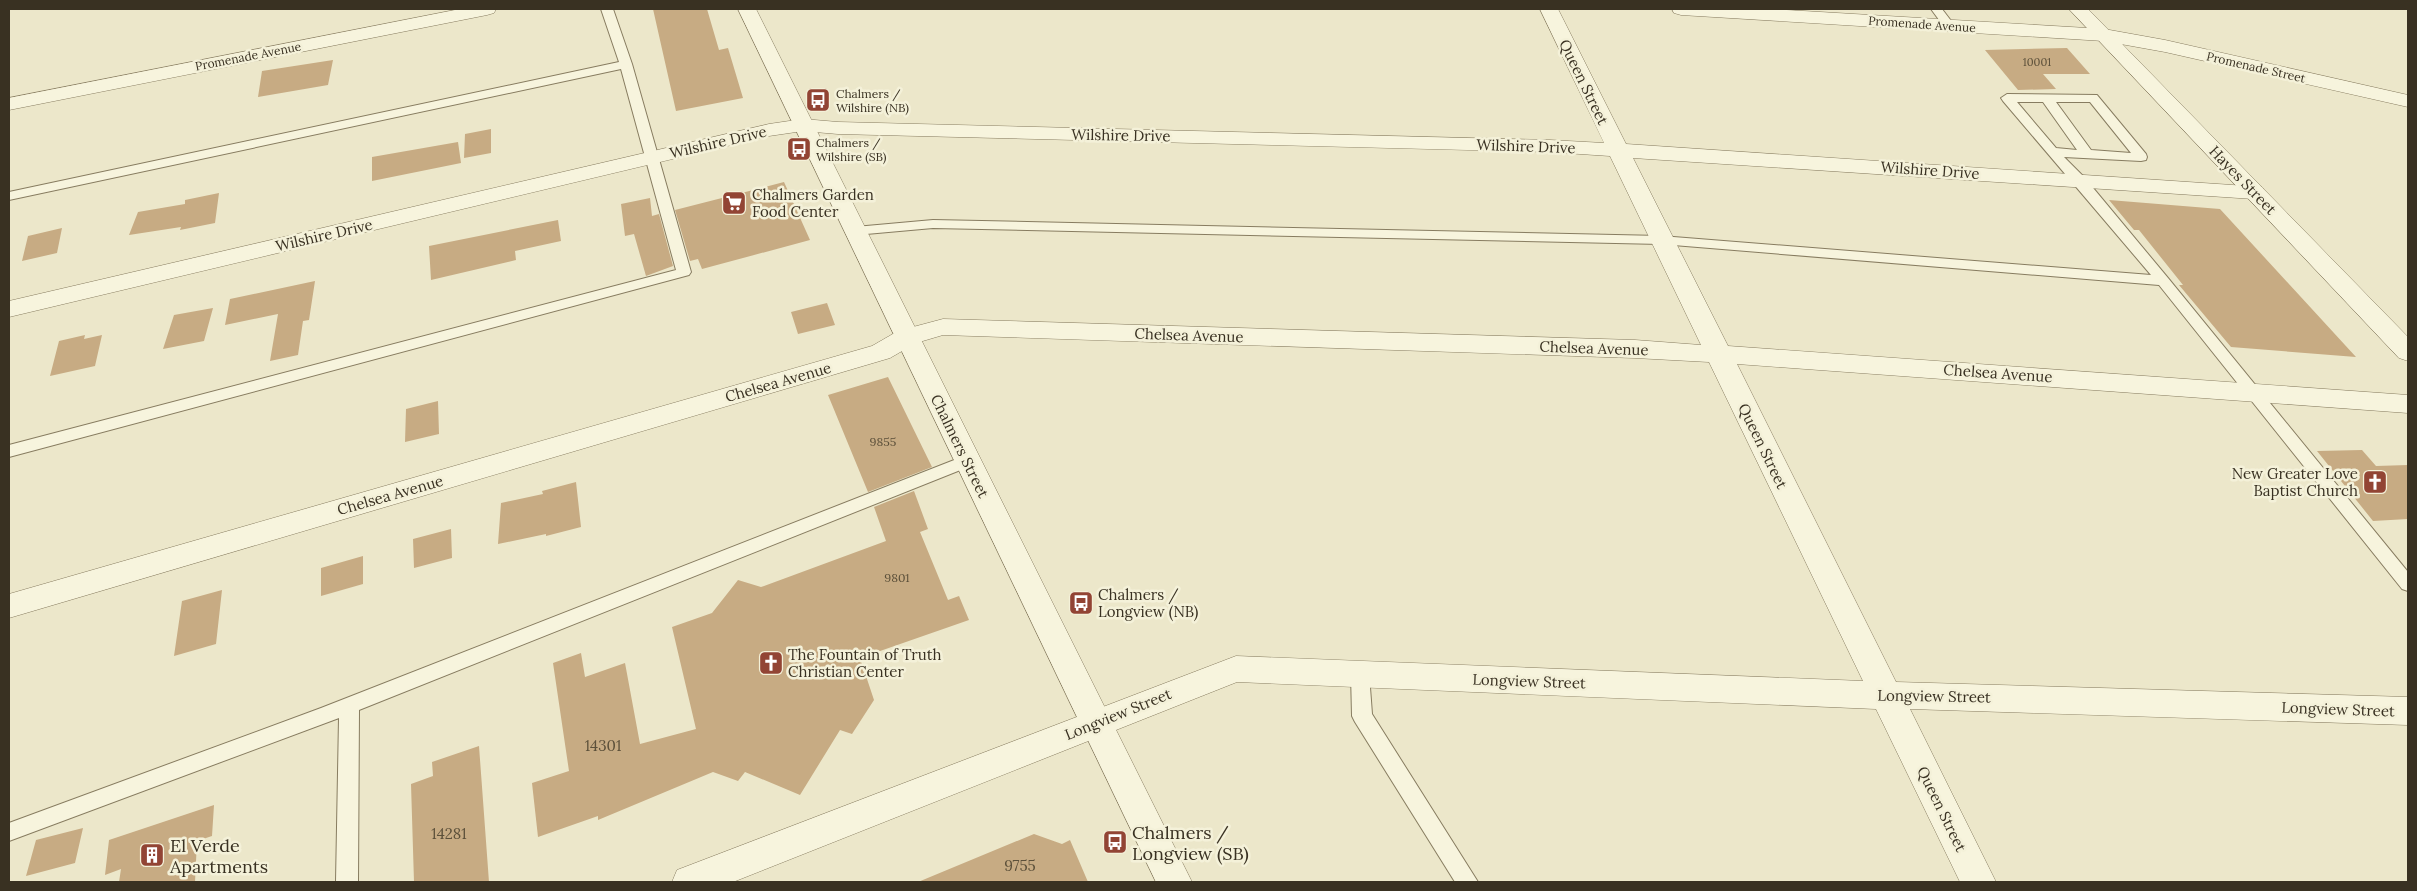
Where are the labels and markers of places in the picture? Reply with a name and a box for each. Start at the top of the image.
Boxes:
place label: Chalmers / Wilshire (NB) [836,86,909,116]
bus stop icon: Chalmers / Wilshire (NB) [805,87,831,113]
place label: Chalmers / Wilshire (SB) [816,135,887,165]
bus stop icon: Chalmers / Wilshire (SB) [786,136,812,162]
place label: Chalmers Garden Food Center [752,185,874,221]
supermarket icon: Chalmers Garden Food Center [721,190,747,216]
place label: New Greater Love Baptist Church [2232,464,2358,500]
church icon: New Greater Love Baptist Church [2362,469,2388,495]
place label: Chalmers / Longview (NB) [1098,585,1199,622]
bus stop icon: Chalmers / Longview (NB) [1068,590,1094,616]
place label: The Fountain of Truth Christian Center [788,645,942,681]
church icon: The Fountain of Truth Christian Center [758,650,784,676]
place label: Chalmers / Longview (SB) [1132,821,1249,865]
bus stop icon: Chalmers / Longview (SB) [1102,829,1128,855]
place label: El Verde Apartments [169,834,268,878]
building icon: El Verde Apartments [139,842,165,868]

